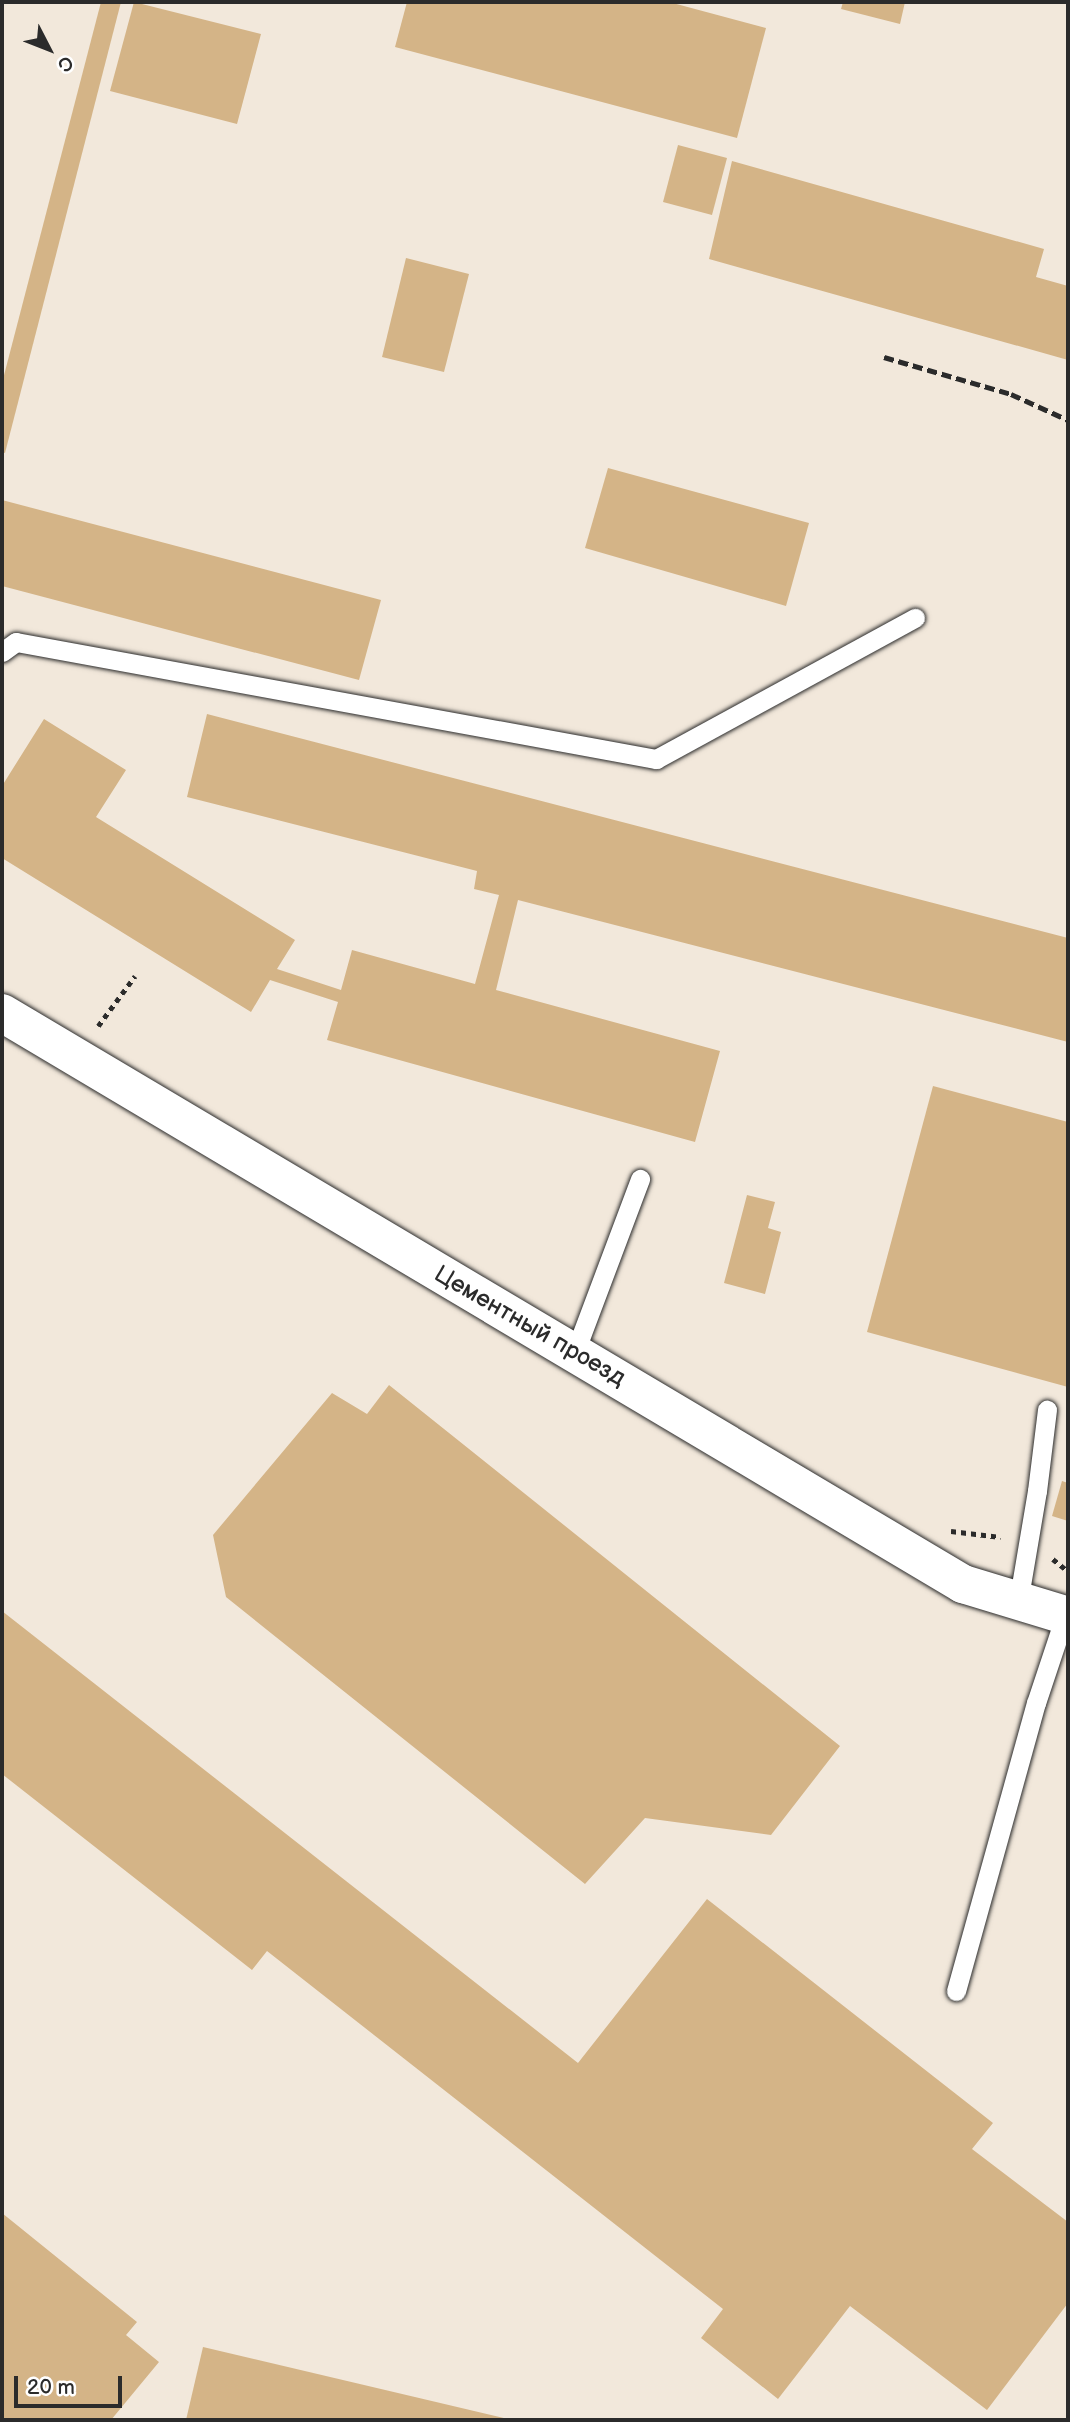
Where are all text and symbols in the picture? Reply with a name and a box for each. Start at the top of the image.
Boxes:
north arrow [14,14,84,84]
text: С [52,51,78,76]
street label: Цементный проезд [429,1259,631,1393]
scale bar [18,2362,126,2406]
text: 20 m [27,2375,75,2400]

